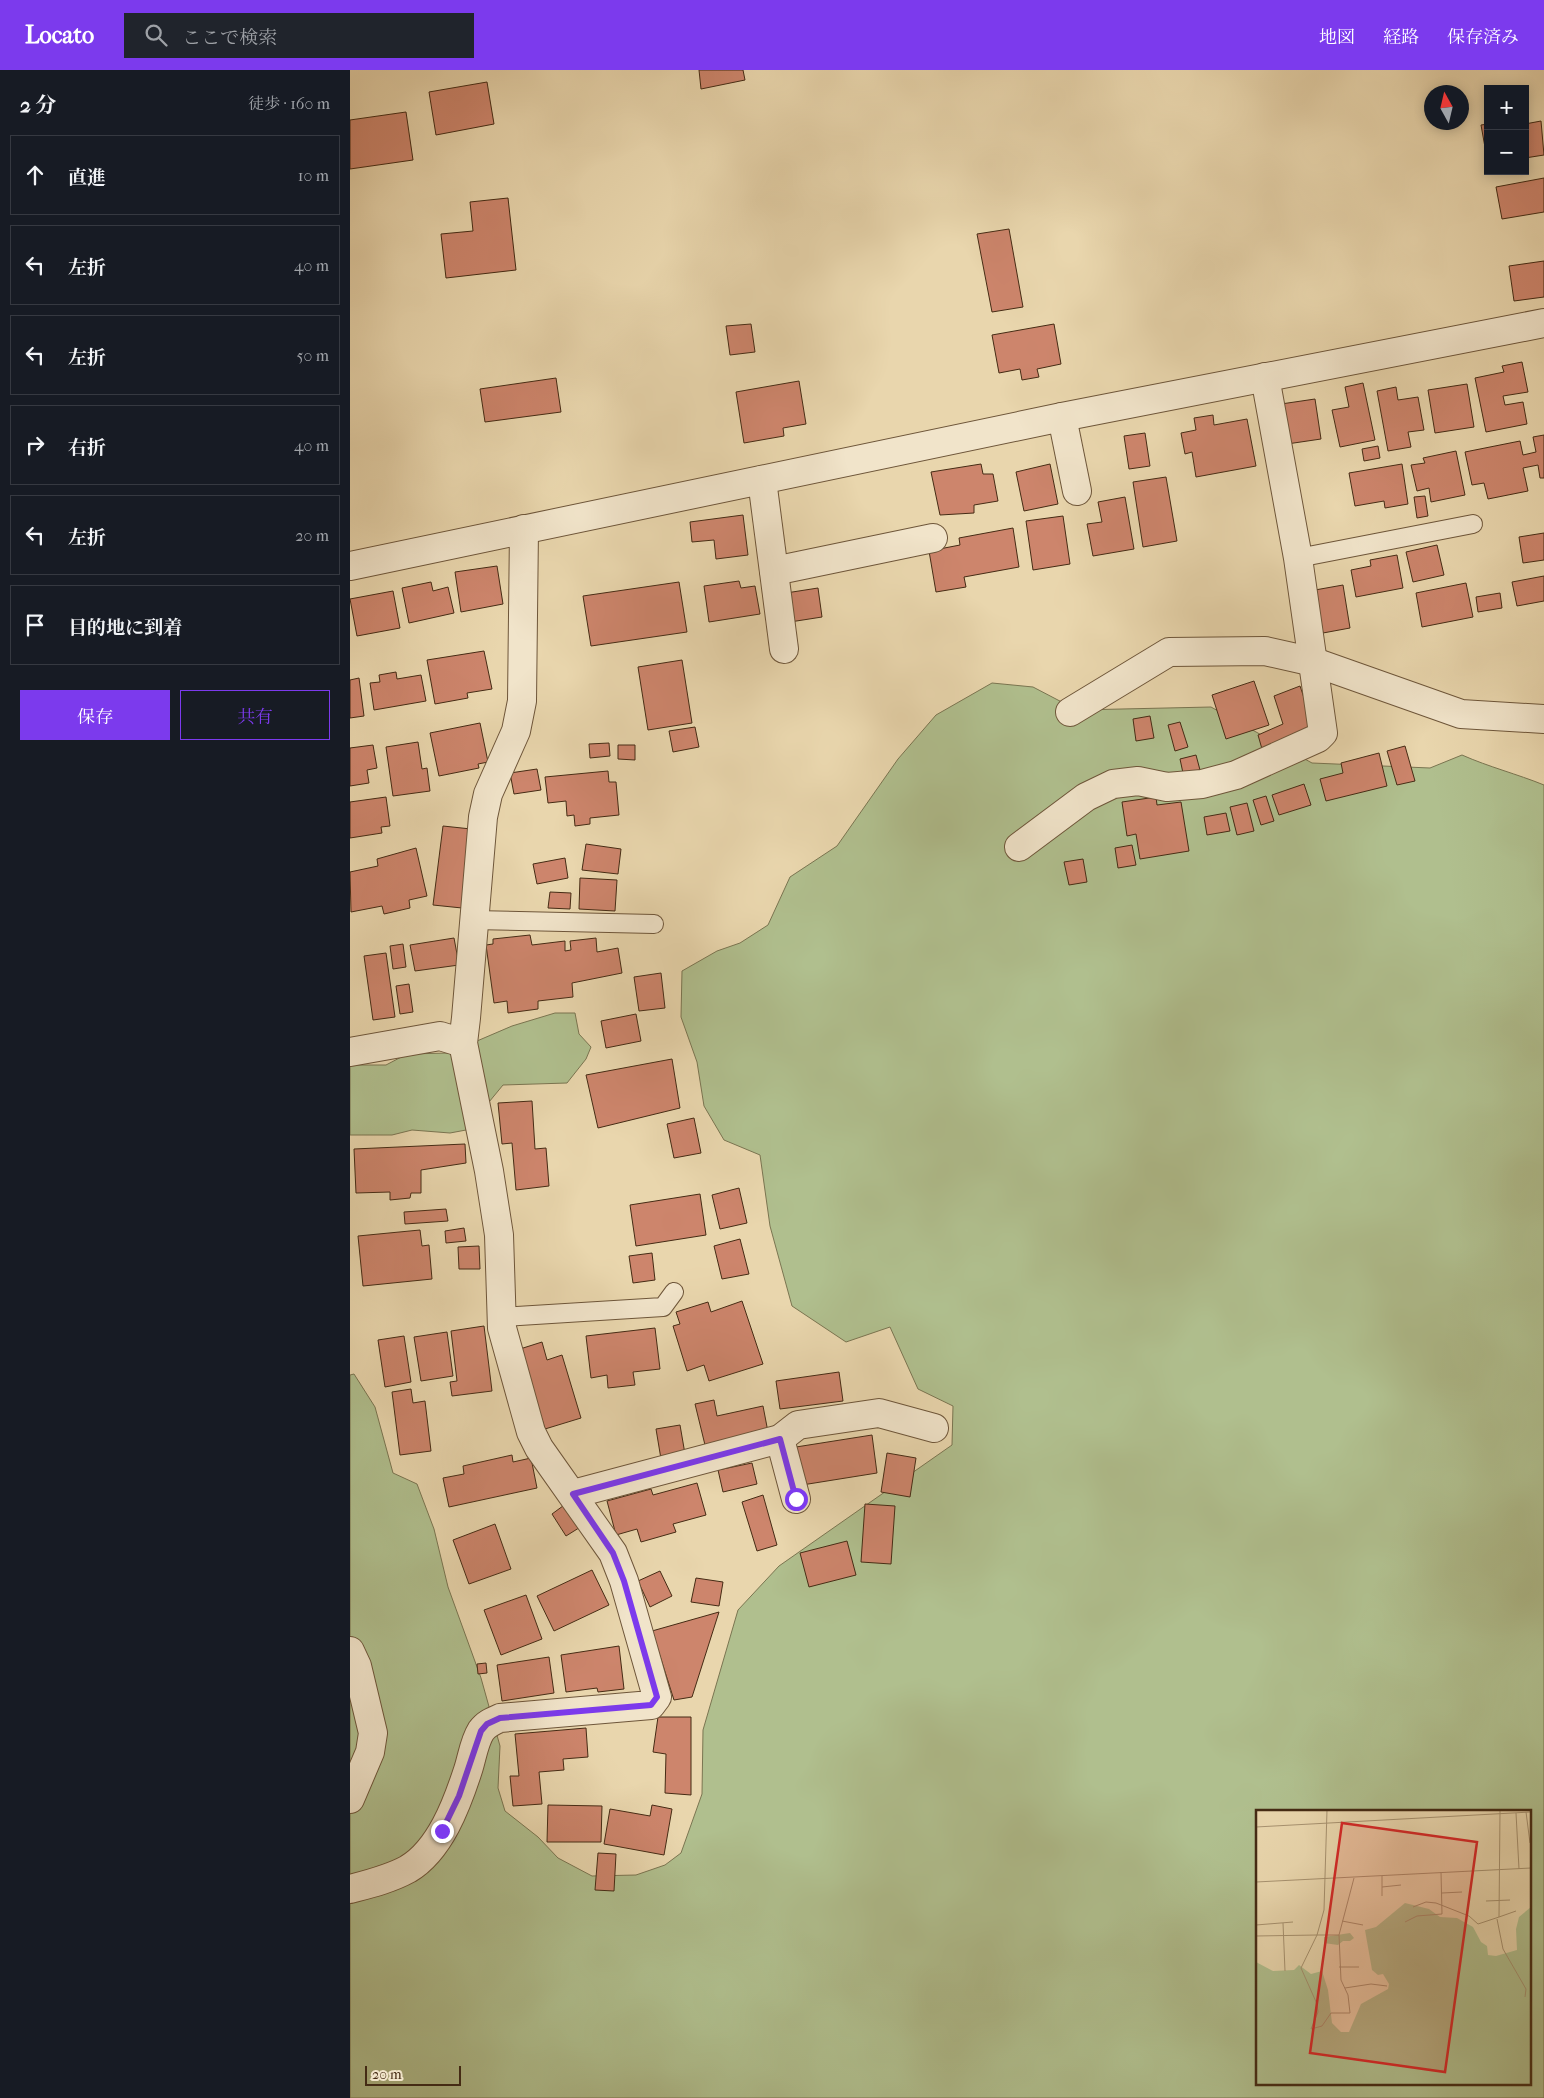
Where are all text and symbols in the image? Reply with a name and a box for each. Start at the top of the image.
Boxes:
search box [124,13,474,58]
text: Locato [25,21,94,49]
icon: search [142,21,170,49]
text: ここで検索 [182,27,277,49]
text: 地図 [1319,27,1355,48]
text: 経路 [1383,27,1419,48]
text: 保存済み [1447,27,1519,48]
north arrow [1424,85,1469,130]
map controls [1484,85,1529,175]
button: + [1484,85,1529,130]
text: 2 分 [20,93,56,117]
text: 徒歩 · 160 m [248,94,330,113]
button: − [1484,130,1529,175]
icon: ahead [21,161,49,189]
text: 10 m [298,166,329,185]
text: 直進 [68,167,106,189]
icon: left [21,251,49,279]
text: 40 m [294,256,329,275]
text: 左折 [68,257,106,279]
icon: left [21,341,49,369]
text: 50 m [297,346,329,365]
text: 左折 [68,347,106,369]
icon: right [21,431,49,459]
text: 40 m [294,436,329,455]
text: 右折 [68,437,106,459]
icon: left [21,521,49,549]
text: 20 m [295,526,329,545]
text: 左折 [68,527,106,549]
icon: arrive [21,611,49,639]
text: 目的地に到着 [68,617,182,639]
button: 保存 [20,690,170,740]
button: 共有 [180,690,330,740]
route start [785,1488,808,1511]
inset map [1256,1810,1532,2086]
route end [431,1820,454,1843]
scale bar [365,2063,461,2086]
text: 20 m [372,2066,402,2083]

